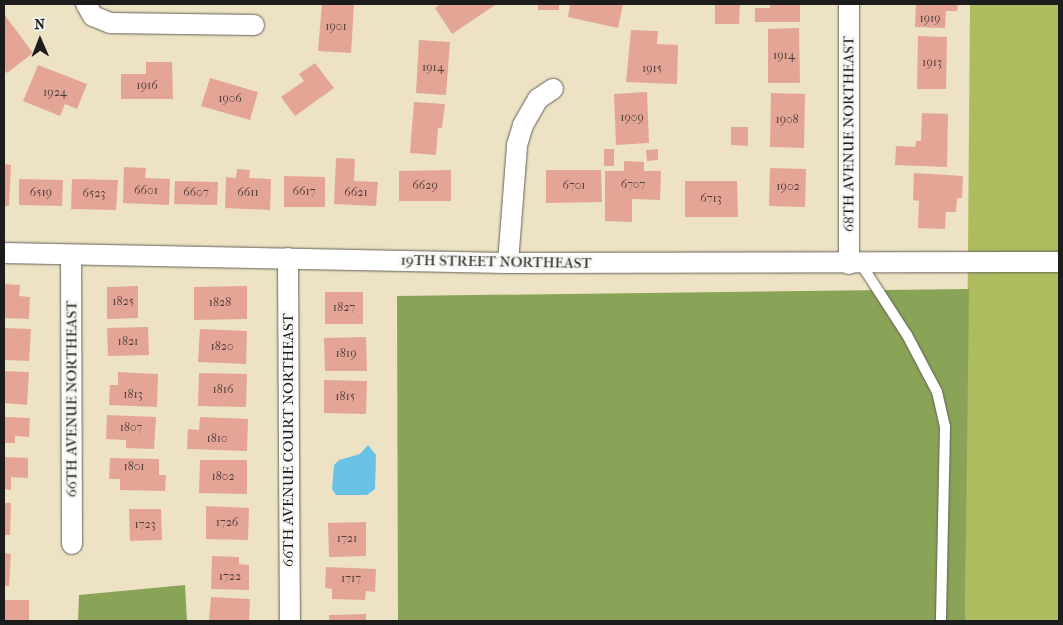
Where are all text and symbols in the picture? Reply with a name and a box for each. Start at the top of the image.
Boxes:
house number: 1919 [919,12,941,26]
north arrow [15,15,65,65]
text: N [34,16,45,33]
house number: 1901 [325,20,347,34]
street label: 68TH AVENUE NORTHEAST [840,36,858,232]
house number: 1914 [773,49,795,63]
house number: 1913 [922,56,942,70]
house number: 1914 [422,61,444,75]
house number: 1915 [642,62,662,76]
house number: 1916 [136,79,158,93]
house number: 1924 [43,86,67,100]
house number: 1906 [218,92,242,106]
house number: 1909 [620,111,644,125]
house number: 1908 [775,113,799,127]
house number: 6707 [621,178,645,192]
house number: 6629 [412,179,438,193]
house number: 6701 [563,179,585,193]
house number: 1902 [776,180,800,194]
house number: 6601 [134,184,158,198]
house number: 6617 [292,185,316,199]
house number: 6519 [30,186,52,200]
house number: 6607 [183,186,209,200]
house number: 6611 [237,186,259,200]
house number: 6621 [344,186,368,200]
house number: 6523 [83,187,105,201]
house number: 6713 [700,192,722,206]
street label: 19TH STREET NORTHEAST [400,251,592,273]
house number: 1825 [112,295,134,309]
house number: 1828 [209,296,231,310]
street label: 66TH AVENUE NORTHEAST [63,301,81,497]
house number: 1827 [333,301,355,315]
street label: 66TH AVENUE COURT NORTHEAST [280,313,298,567]
house number: 1821 [118,335,138,349]
house number: 1820 [210,340,234,354]
house number: 1819 [336,347,356,361]
house number: 1816 [212,383,234,397]
house number: 1813 [123,388,143,402]
house number: 1815 [335,390,355,404]
house number: 1807 [120,421,142,435]
house number: 1810 [206,432,228,446]
house number: 1801 [123,460,145,474]
house number: 1802 [211,470,235,484]
house number: 1726 [216,516,238,530]
house number: 1723 [134,518,156,532]
house number: 1721 [337,532,357,546]
house number: 1722 [219,570,241,584]
house number: 1717 [341,572,361,586]

